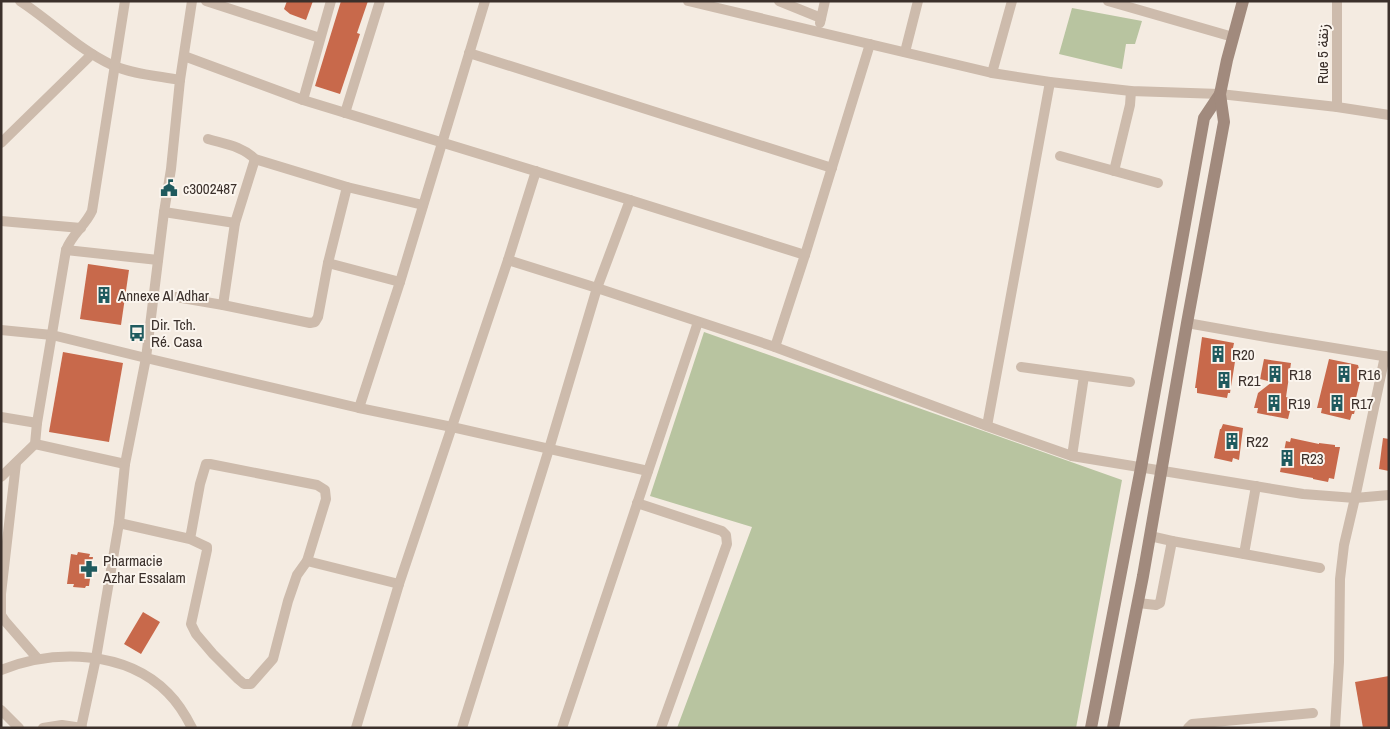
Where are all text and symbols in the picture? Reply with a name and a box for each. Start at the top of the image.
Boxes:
street label: Rue 5 زنقة [1312,24,1333,84]
public building icon: c3002487 [159,178,179,198]
place label: c3002487 [183,178,237,199]
building icon: Annexe Al Adhar [94,285,114,305]
place label: Annexe Al Adhar [117,285,209,306]
place label: Dir. Tch. Ré. Casa [151,314,202,352]
bus stop icon: Dir. Tch. Ré. Casa [127,323,147,343]
building icon: R20 [1208,344,1228,364]
place label: R20 [1232,344,1255,365]
building icon: R18 [1265,364,1285,384]
place label: R18 [1289,364,1312,385]
building icon: R16 [1334,364,1354,384]
place label: R16 [1358,364,1381,385]
building icon: R21 [1214,370,1234,390]
place label: R21 [1238,370,1261,391]
building icon: R19 [1264,393,1284,413]
place label: R19 [1288,393,1311,414]
building icon: R17 [1327,393,1347,413]
place label: R17 [1351,393,1374,414]
building icon: R22 [1222,431,1242,451]
place label: R22 [1246,431,1269,452]
building icon: R23 [1277,448,1297,468]
place label: R23 [1301,448,1324,469]
place label: Pharmacie Azhar Essalam [102,550,186,588]
pharmacy icon: Pharmacie Azhar Essalam [79,559,99,579]

